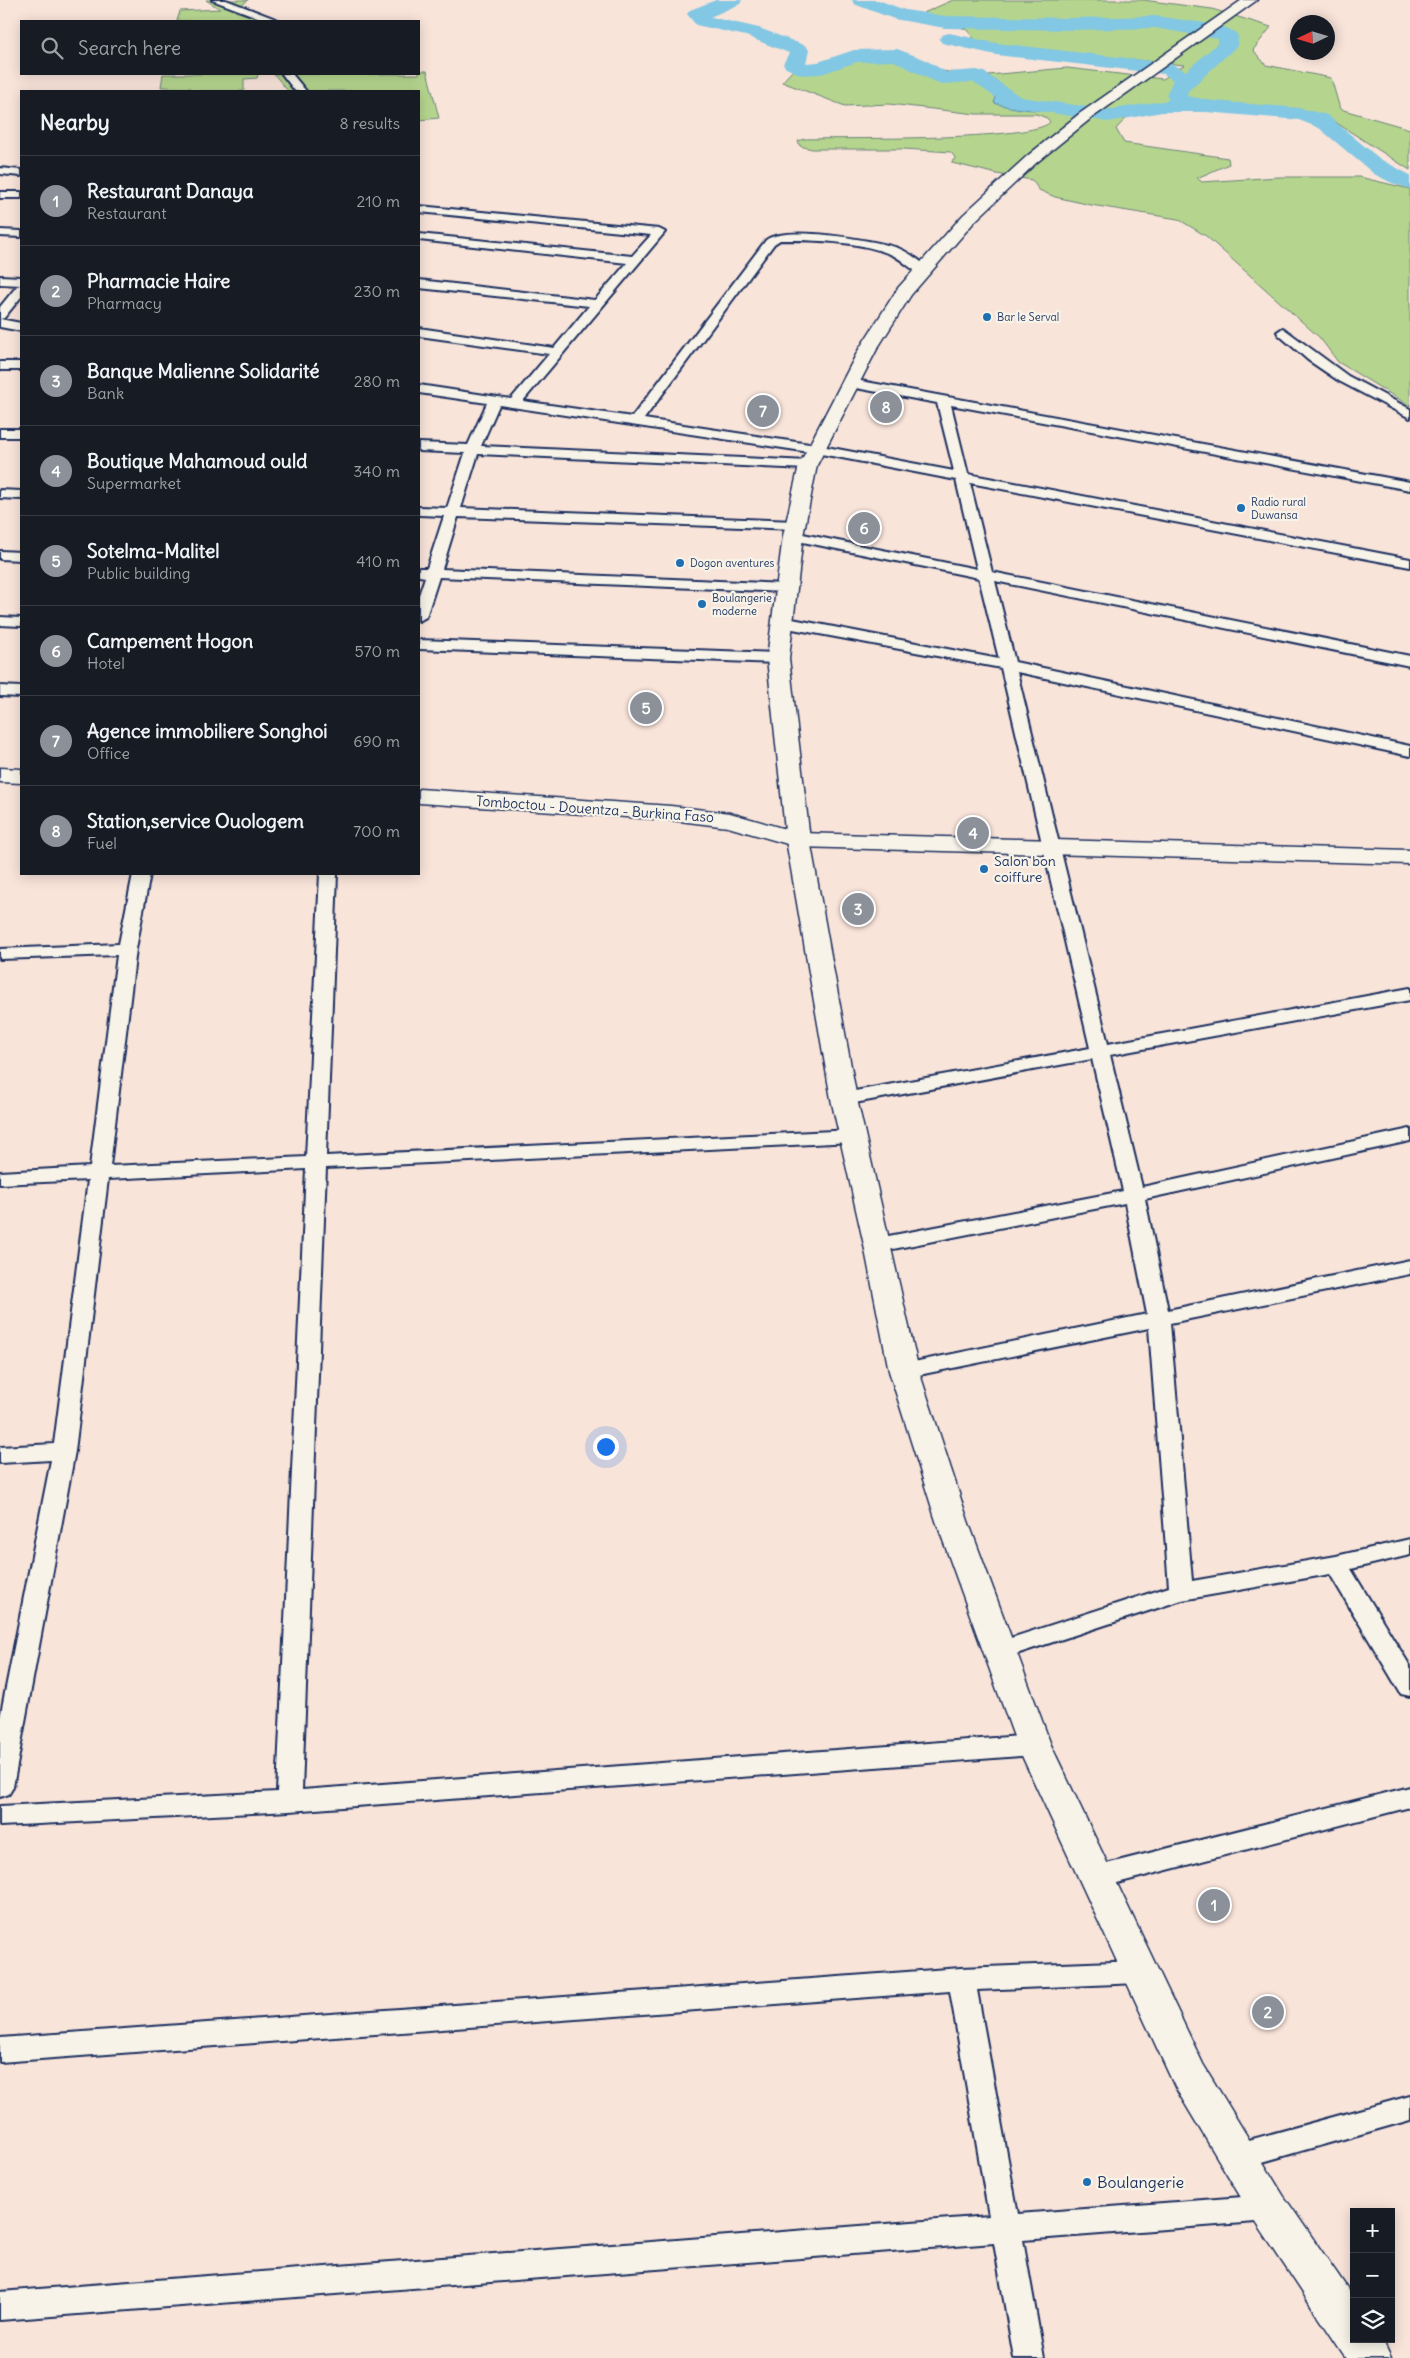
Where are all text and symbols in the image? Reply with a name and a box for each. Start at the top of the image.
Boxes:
north arrow [1290,15,1335,60]
search box [20,20,420,75]
icon: search [38,34,66,62]
text: Search here [78,36,181,60]
text: Nearby [40,109,110,136]
text: 8 results [339,113,400,133]
text: Restaurant Danaya [87,179,254,203]
text: 1 [53,191,59,211]
text: 210 m [357,191,400,211]
text: Restaurant [87,203,167,223]
text: Pharmacie Haire [87,269,230,293]
text: 2 [52,281,60,301]
text: 230 m [354,281,400,301]
text: Pharmacy [87,293,162,313]
place label: Bar le Serval [997,310,1059,324]
marker: Bar le Serval [981,311,993,323]
text: Banque Malienne Solidarité [87,359,319,383]
text: 3 [51,371,61,391]
text: 280 m [354,371,400,391]
text: Bank [87,383,124,403]
pin: 8 [870,388,902,426]
pin: 7 [747,392,779,430]
text: Boutique Mahamoud ould [87,449,307,473]
text: 4 [51,461,61,481]
text: 340 m [353,461,400,481]
text: Supermarket [87,473,181,493]
place label: Radio rural Duwansa [1251,495,1306,522]
marker: Radio rural Duwansa [1235,502,1247,514]
pin: 6 [848,509,880,547]
text: Sotelma-Malitel [87,539,220,563]
text: 5 [51,551,61,571]
text: 410 m [356,551,400,571]
place label: Dogon aventures [690,556,774,570]
marker: Dogon aventures [674,557,686,569]
text: Public building [87,563,190,583]
place label: Boulangerie moderne [712,591,772,618]
marker: Boulangerie moderne [696,598,708,610]
text: Campement Hogon [87,629,253,653]
text: 6 [51,641,61,661]
text: 570 m [355,641,400,661]
text: Hotel [87,653,125,673]
pin: 5 [630,689,662,727]
text: Agence immobiliere Songhoi [87,719,328,743]
text: 7 [52,731,60,751]
text: 690 m [353,731,400,751]
text: Office [87,743,130,763]
street label: Tomboctou - Douentza - Burkina Faso [475,792,715,826]
text: Station,service Ouologem [87,809,304,833]
pin: 4 [957,814,989,852]
text: 8 [51,821,61,841]
text: 700 m [353,821,400,841]
text: Fuel [87,833,117,853]
place label: Salon bon coiffure [994,852,1056,886]
marker: Salon bon coiffure [978,863,990,875]
pin: 3 [842,890,874,928]
your location [593,1434,619,1460]
pin: 1 [1198,1886,1230,1924]
pin: 2 [1252,1993,1284,2031]
place label: Boulangerie [1097,2172,1184,2192]
marker: Boulangerie [1081,2176,1093,2188]
map controls [1350,2208,1395,2343]
button: + [1350,2208,1395,2253]
button: − [1350,2253,1395,2298]
button: layers [1350,2298,1395,2343]

